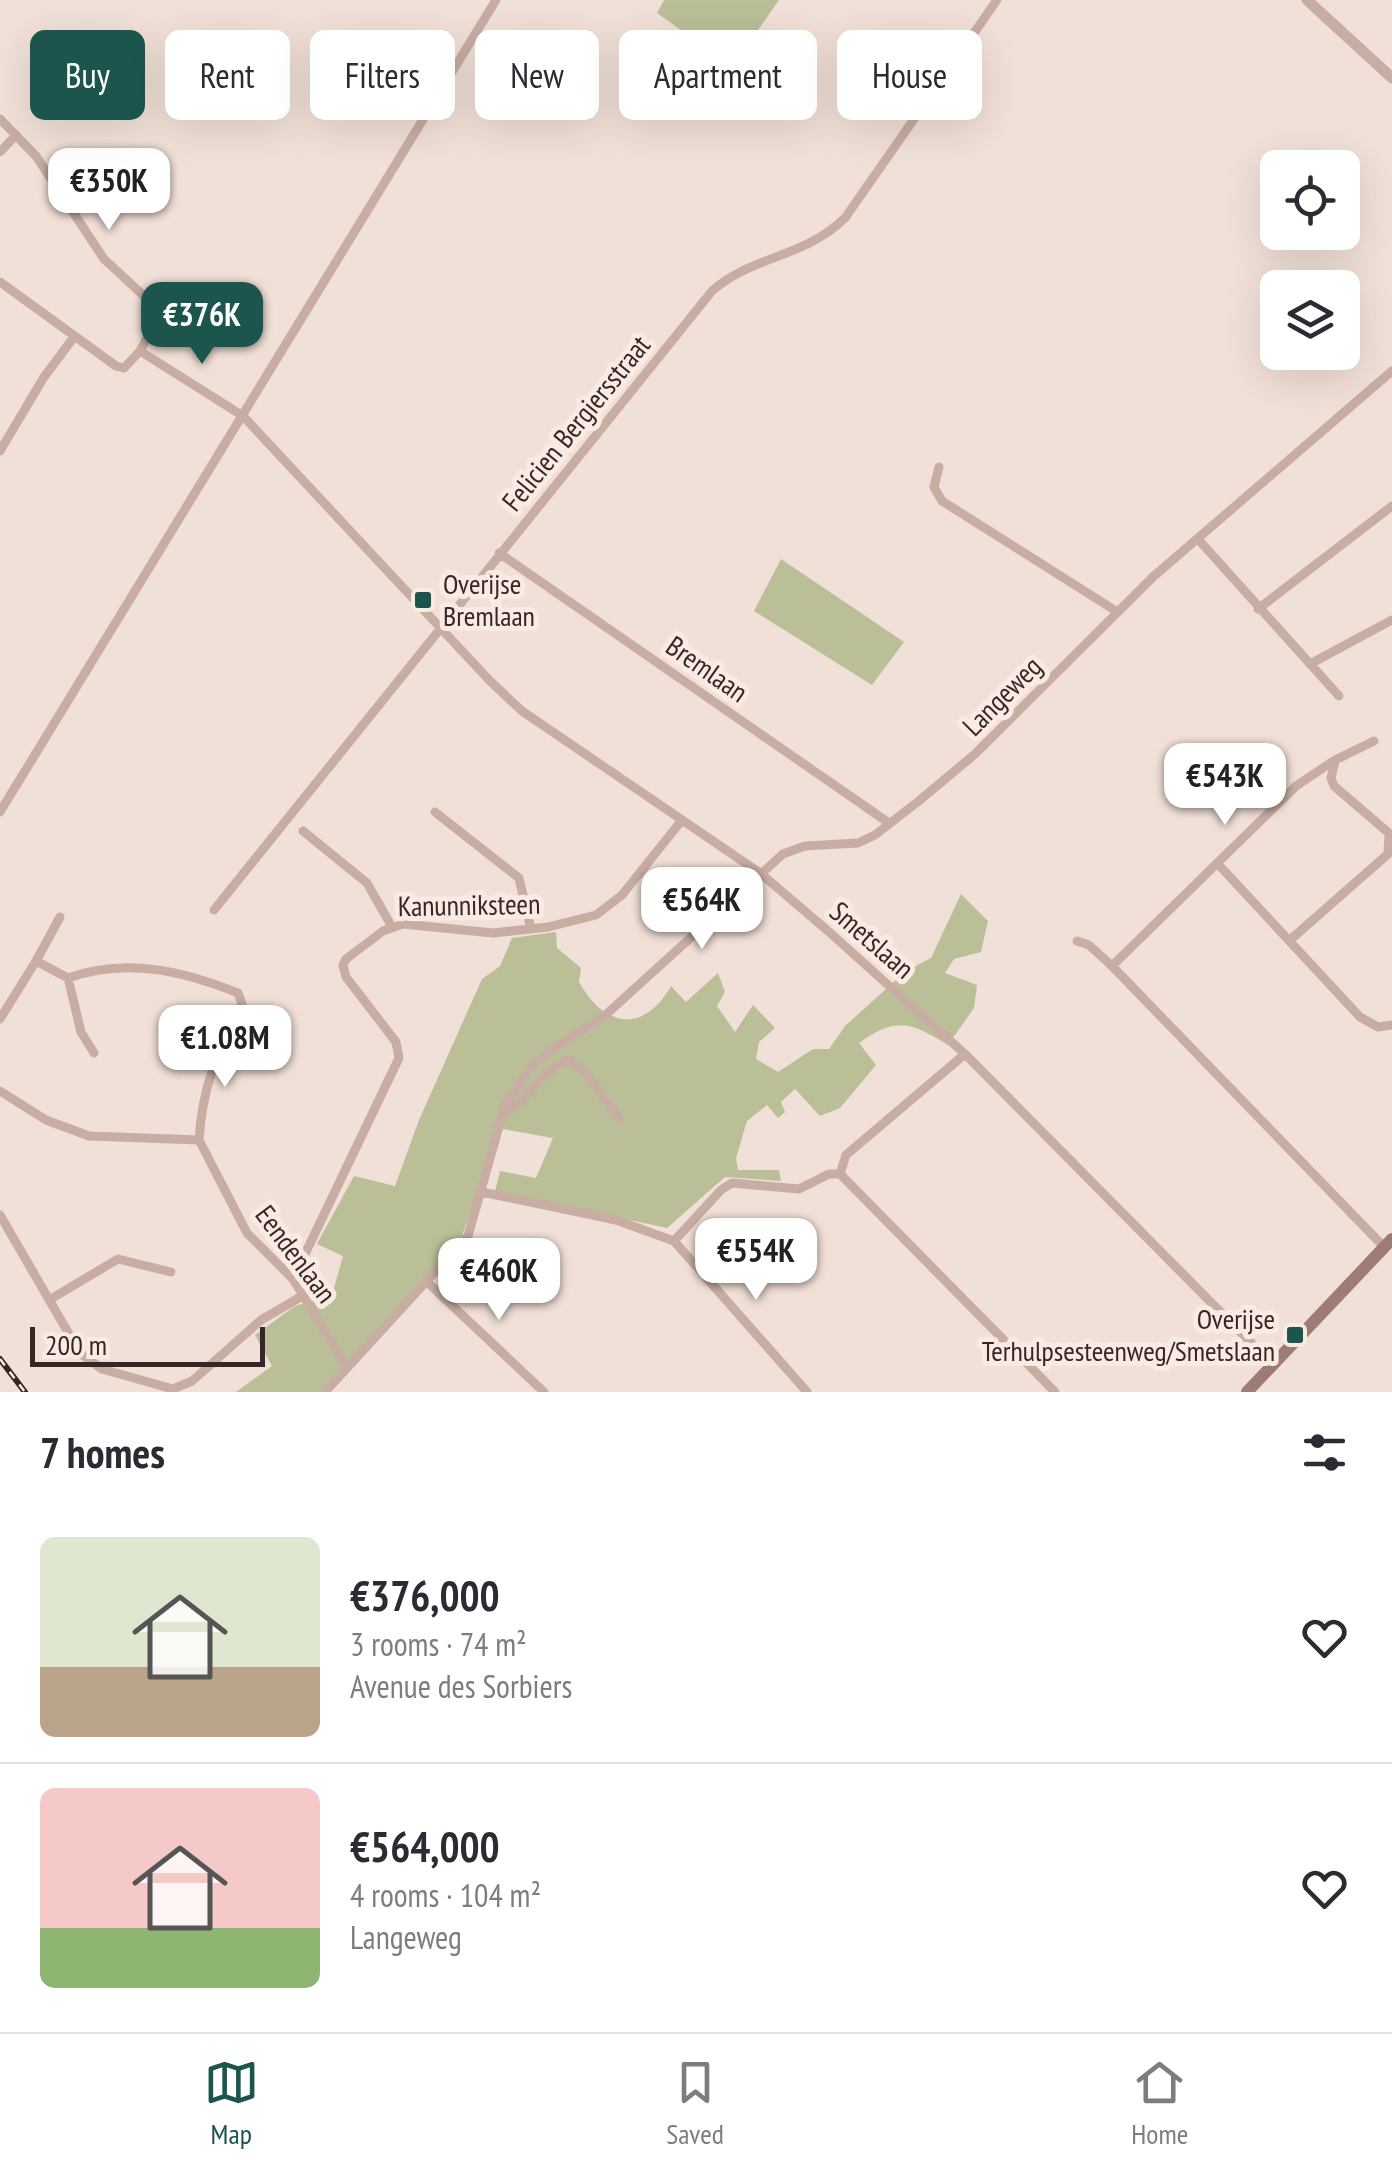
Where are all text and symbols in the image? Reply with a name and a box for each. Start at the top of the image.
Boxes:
chip: Buy [30,30,145,120]
chip: Rent [165,30,290,120]
chip: Filters [310,30,455,120]
chip: New [475,30,599,120]
chip: Apartment [619,30,817,120]
chip: House [837,30,982,120]
pin: €350K [39,148,179,233]
map controls [1260,150,1360,370]
button: locate [1260,150,1360,250]
text: €350K [70,159,148,201]
button: layers [1260,270,1360,370]
pin: €376K [132,282,272,367]
text: €376K [163,293,241,335]
street label: Felicien Bergiersstraat [493,327,658,518]
place label: Overijse Bremlaan [443,565,535,634]
marker: Overijse Bremlaan [412,589,434,611]
street label: Bremlaan [659,627,756,710]
street label: Langeweg [954,648,1049,743]
pin: €543K [1155,743,1295,828]
text: €543K [1186,754,1264,796]
pin: €564K [632,867,772,952]
text: €564K [663,878,741,920]
street label: Kanunniksteen [397,885,541,924]
street label: Smetslaan [822,893,922,986]
pin: €1.08M [144,1005,306,1090]
text: €1.08M [180,1016,270,1058]
street label: Eendenlaan [248,1197,345,1310]
pin: €554K [686,1218,826,1303]
text: €554K [717,1229,795,1271]
pin: €460K [429,1238,569,1323]
text: €460K [460,1249,538,1291]
place label: Overijse Terhulpsesteenweg/Smetslaan [982,1300,1275,1369]
scale bar [30,1322,265,1366]
marker: Overijse Terhulpsesteenweg/Smetslaan [1284,1324,1306,1346]
text: 200 m [45,1326,107,1363]
text: 7 homes [40,1425,165,1480]
icon: filters [1297,1425,1352,1480]
text: €376,000 [350,1568,500,1623]
icon: home [120,1577,240,1697]
icon: heart [1297,1610,1352,1665]
text: 3 rooms · 74 m² [350,1623,527,1665]
text: Avenue des Sorbiers [350,1665,572,1707]
text: €564,000 [350,1819,500,1874]
icon: home [120,1828,240,1948]
icon: heart [1297,1861,1352,1916]
text: 4 rooms · 104 m² [350,1874,541,1916]
text: Langeweg [350,1916,462,1958]
tab: Map [204,2055,259,2152]
tab: Saved [666,2055,724,2152]
tab: Home [1131,2055,1188,2152]

